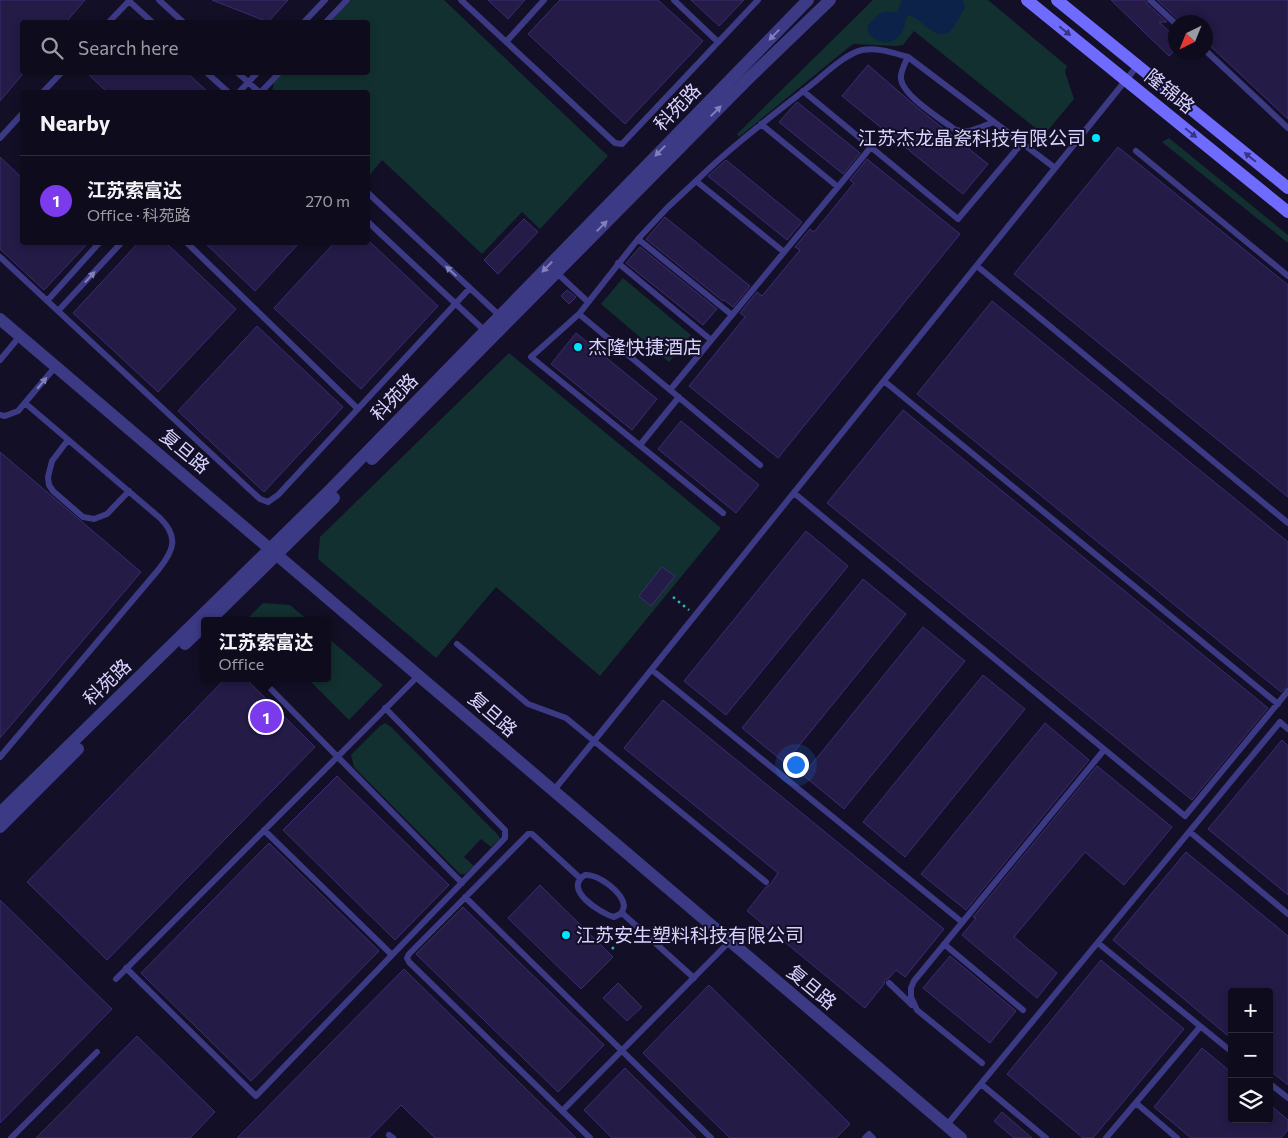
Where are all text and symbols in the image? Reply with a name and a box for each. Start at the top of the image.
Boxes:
north arrow [1168,15,1213,60]
search box [20,20,370,75]
one-way arrow [1058,25,1071,36]
one-way arrow [768,29,780,41]
icon: search [38,34,66,62]
text: Search here [78,36,178,59]
street label: 隆锦路 [1141,64,1200,117]
street label: 科苑路 [649,78,705,135]
one-way arrow [710,105,722,117]
text: Nearby [40,110,110,135]
place label: 江苏杰龙晶瓷科技有限公司 [858,126,1086,149]
one-way arrow [1184,128,1197,139]
marker: 江苏杰龙晶瓷科技有限公司 [1090,132,1102,144]
one-way arrow [654,145,666,157]
one-way arrow [1244,152,1257,163]
text: 江苏索富达 [87,178,182,201]
text: 1 [52,191,60,210]
text: 270 m [305,191,350,210]
text: Office · 科苑路 [87,205,191,224]
one-way arrow [596,221,608,233]
one-way arrow [541,261,553,273]
one-way arrow [445,265,457,276]
one-way arrow [84,271,96,283]
place label: 杰隆快捷酒店 [588,335,702,358]
marker: 杰隆快捷酒店 [572,341,584,353]
street label: 科苑路 [366,368,422,425]
one-way arrow [37,376,48,389]
street label: 复旦路 [156,423,215,478]
popup [201,617,331,682]
text: 江苏索富达 [218,630,314,653]
street label: 科苑路 [78,654,135,710]
text: Office [218,654,264,673]
street label: 复旦路 [464,686,522,741]
pin: 1 [250,698,282,736]
your location [783,752,809,778]
place label: 江苏安生塑料科技有限公司 [576,923,804,946]
marker: 江苏安生塑料科技有限公司 [560,929,572,941]
street label: 复旦路 [783,959,842,1014]
map controls [1228,988,1273,1123]
button: + [1228,988,1273,1033]
button: − [1228,1033,1273,1078]
button: layers [1228,1078,1273,1123]

